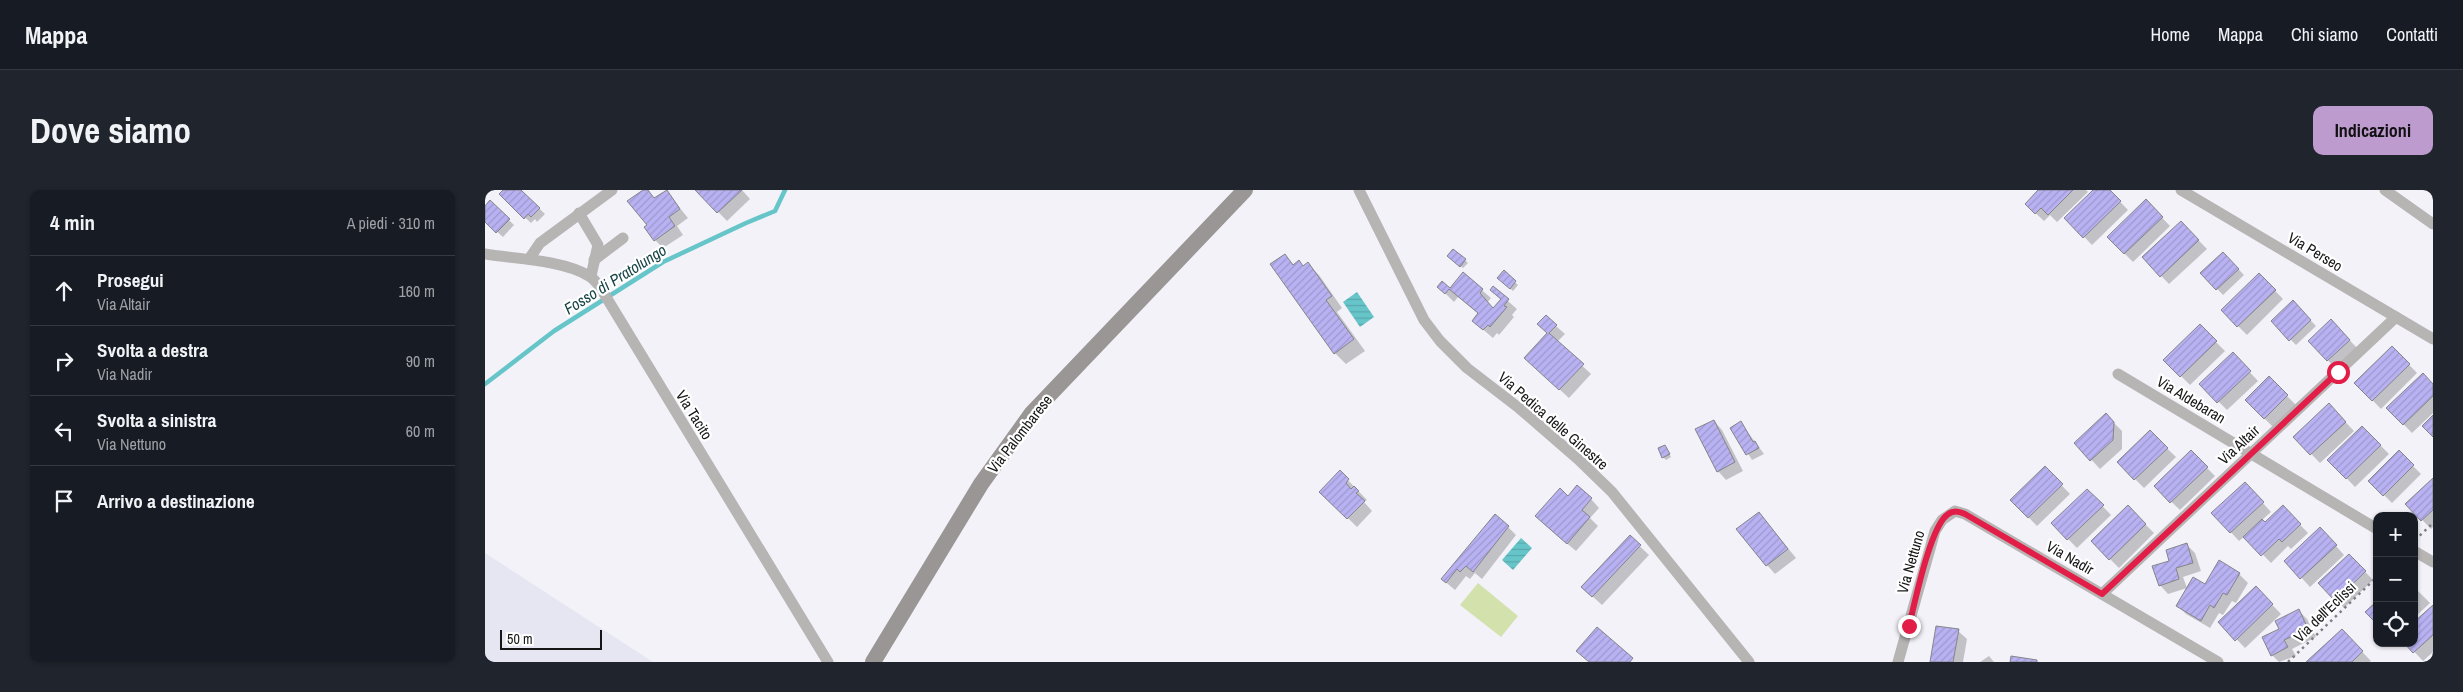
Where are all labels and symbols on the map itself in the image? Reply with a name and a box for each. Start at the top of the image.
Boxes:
street label: Via Perseo [2284,227,2347,276]
water label: Fosso di Pratolungo [560,239,670,319]
route start [2327,361,2350,384]
street label: Via Pedica delle Ginestre [1494,367,1613,475]
street label: Via Aldebaran [2153,371,2230,428]
street label: Via Tacito [671,386,718,444]
street label: Via Palombarese [982,390,1057,477]
street label: Via Altair [2213,420,2264,469]
street label: Via Nettuno [1892,528,1930,596]
street label: Via Nadir [2043,536,2098,580]
street label: Via dell'Eclissi [2289,577,2361,647]
route end [1898,615,1921,638]
scale bar [500,627,603,650]

